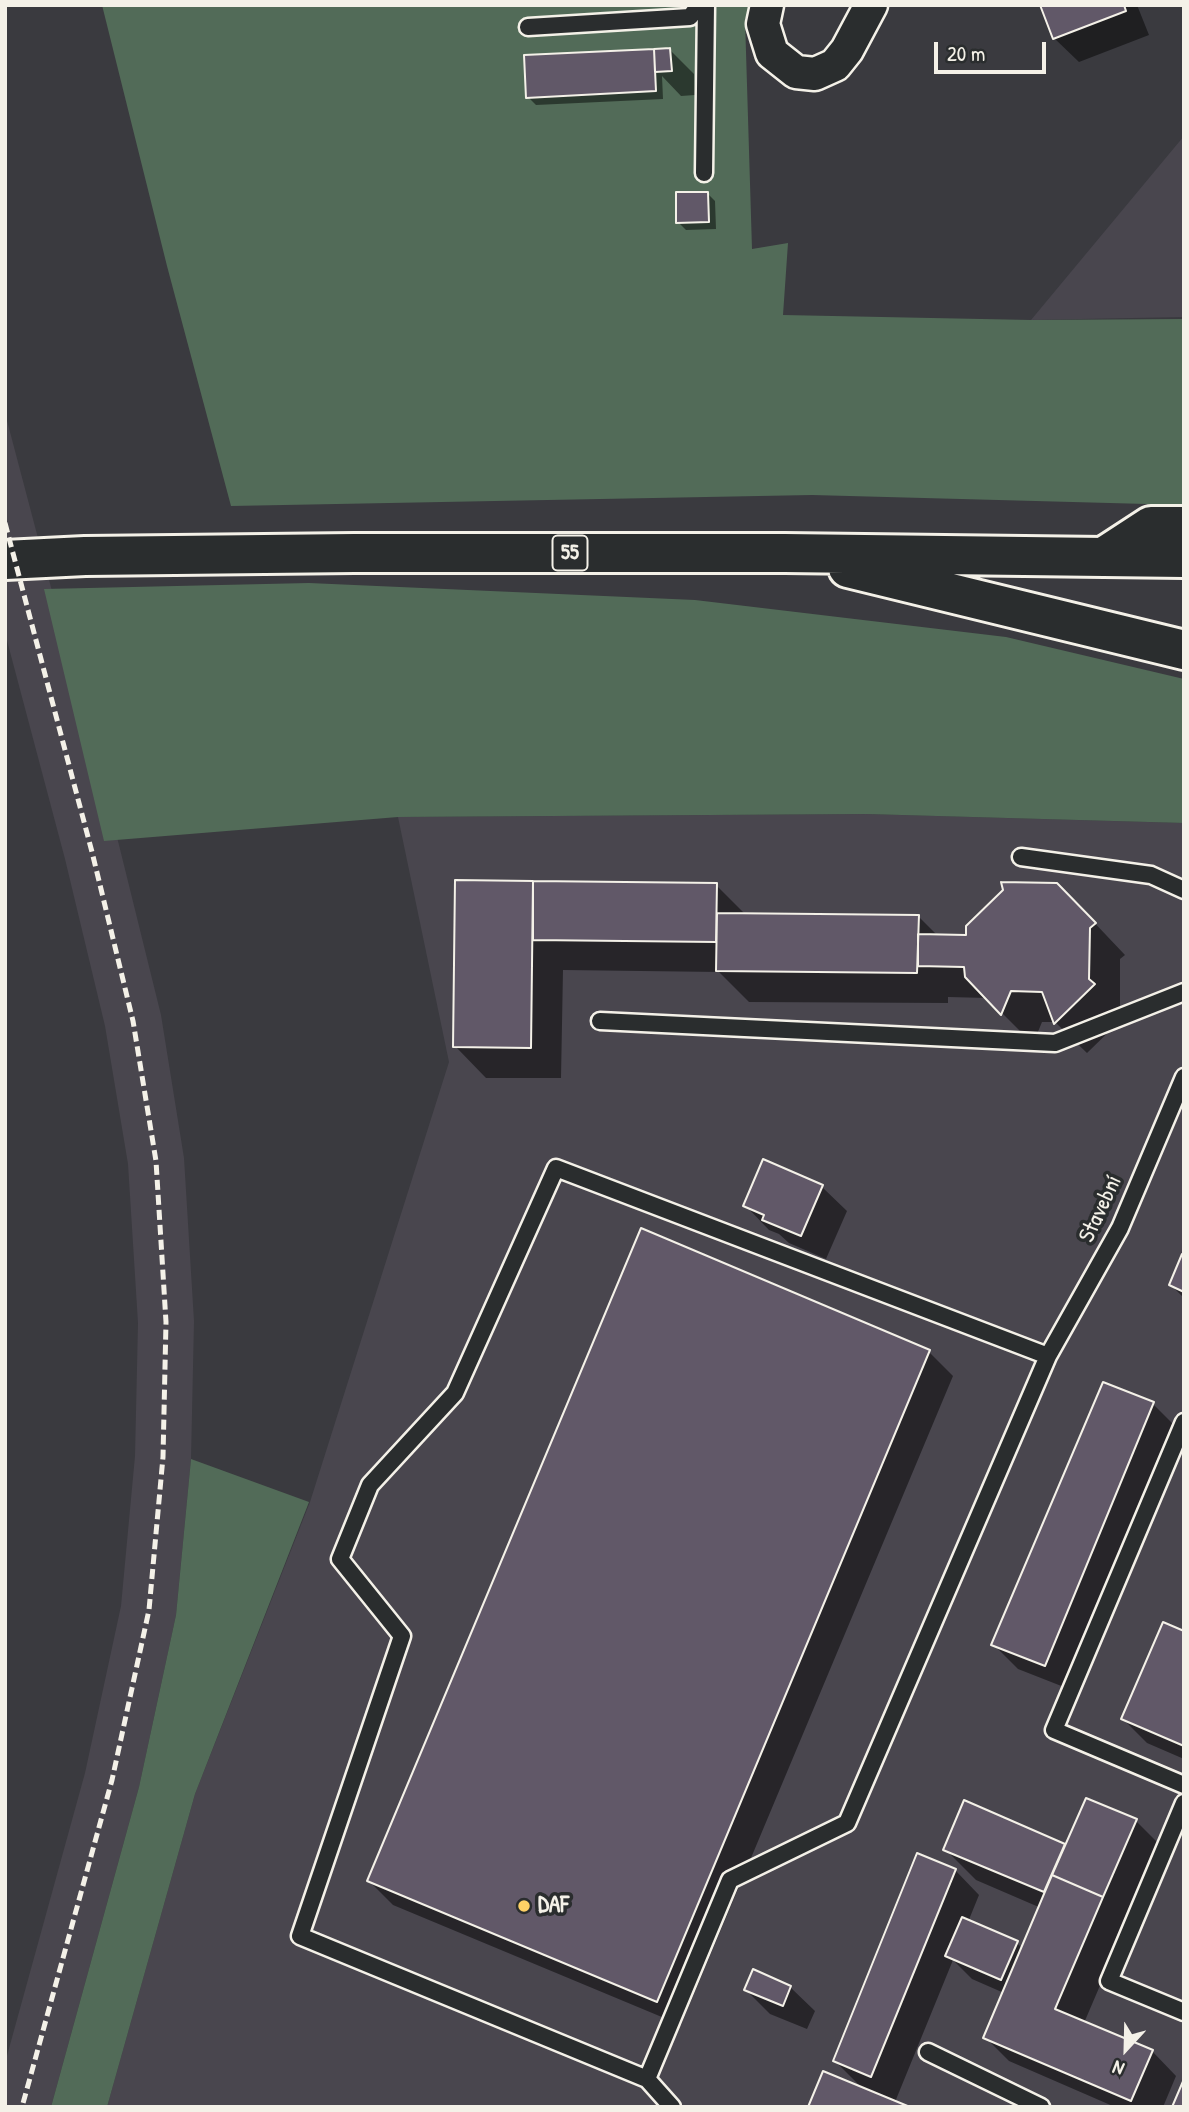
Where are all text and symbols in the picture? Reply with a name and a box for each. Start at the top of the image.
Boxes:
scale bar [937,28,1049,72]
text: 20 m [947,39,985,68]
road number: 55 [552,536,588,570]
street label: Stavební [1074,1171,1128,1247]
place label: DAF [538,1892,569,1920]
marker: DAF [516,1898,532,1914]
north arrow [1091,2014,1161,2084]
text: N [1109,2055,1128,2082]

